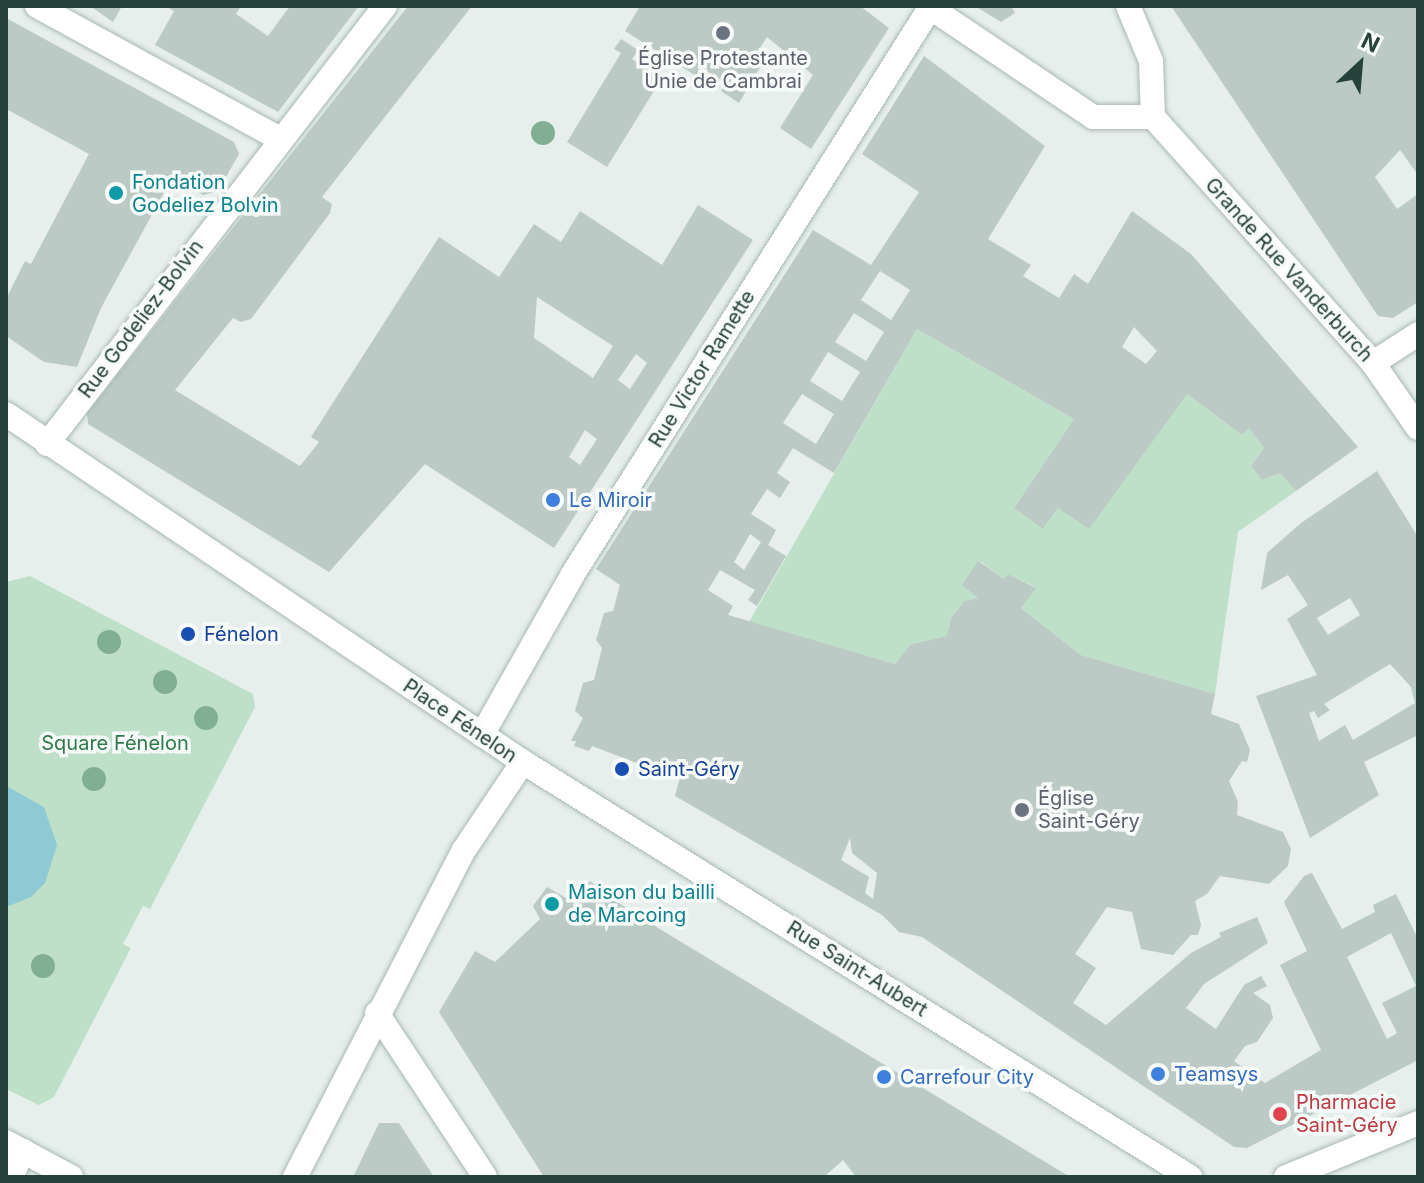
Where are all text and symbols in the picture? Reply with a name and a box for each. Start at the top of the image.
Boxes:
marker: Église Protestante Unie de Cambrai [714,24,732,42]
north arrow [1320,24,1400,104]
text: N [1357,27,1384,58]
place label: Église Protestante Unie de Cambrai [638,46,808,93]
place label: Fondation Godeliez Bolvin [132,170,278,217]
street label: Grande Rue Vanderburch [1200,173,1378,367]
marker: Fondation Godeliez Bolvin [107,184,125,202]
street label: Rue Godeliez-Bolvin [74,235,208,403]
street label: Rue Victor Ramette [644,286,760,452]
place label: Le Miroir [569,488,652,512]
marker: Le Miroir [544,491,562,509]
place label: Fénelon [204,622,279,646]
marker: Fénelon [179,625,197,643]
street label: Place Fénelon [398,674,522,768]
park label: Square Fénelon [41,731,189,755]
place label: Saint-Géry [638,757,740,781]
marker: Saint-Géry [613,760,631,778]
place label: Église Saint-Géry [1038,786,1140,833]
marker: Église Saint-Géry [1013,801,1031,819]
place label: Maison du bailli de Marcoing [568,880,715,927]
marker: Maison du bailli de Marcoing [543,895,561,913]
street label: Rue Saint-Aubert [782,916,932,1022]
place label: Teamsys [1174,1062,1258,1086]
place label: Carrefour City [900,1065,1034,1089]
marker: Teamsys [1149,1065,1167,1083]
marker: Carrefour City [875,1068,893,1086]
place label: Pharmacie Saint-Géry [1296,1090,1398,1137]
marker: Pharmacie Saint-Géry [1271,1105,1289,1123]

